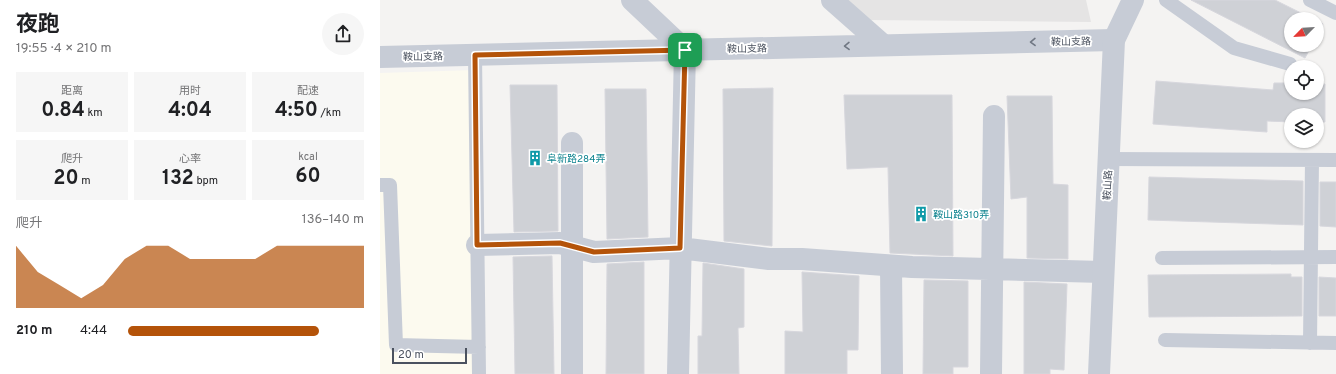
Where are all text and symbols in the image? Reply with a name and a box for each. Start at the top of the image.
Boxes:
text: 夜跑 [16,12,60,39]
north arrow [1284,12,1324,52]
map controls [1284,12,1324,148]
button: share [322,13,364,55]
pin [668,33,702,67]
street label: 鞍山支路 [1051,36,1091,49]
one-way arrow [1030,37,1036,46]
icon: arrive [674,39,696,61]
text: 19:55 · 4 × 210 m [16,41,112,57]
one-way arrow [844,42,850,50]
street label: 鞍山支路 [727,43,767,56]
street label: 鞍山支路 [403,51,443,64]
button: locate [1284,60,1324,100]
text: 距离 [61,84,83,98]
text: 用时 [179,84,201,98]
text: 配速 [297,84,319,98]
text: 0.84 [41,98,85,124]
text: 4:04 [168,98,212,124]
text: 4:50 [275,98,318,124]
text: km [85,106,103,120]
text: /km [318,106,341,120]
button: layers [1284,108,1324,148]
building icon: 阜新路284弄 [526,149,544,167]
text: kcal [298,150,318,164]
text: 爬升 [61,152,83,166]
text: 心率 [179,152,201,166]
place label: 阜新路284弄 [547,153,605,166]
text: 60 [295,164,321,190]
text: 20 [53,166,79,192]
text: 132 [162,166,194,192]
street label: 鞍山路 [1101,170,1116,200]
text: m [79,174,91,188]
text: bpm [194,174,218,188]
building icon: 鞍山路310弄 [912,205,930,223]
place label: 鞍山路310弄 [933,209,989,222]
text: 136–140 m [302,212,364,228]
text: 爬升 [16,216,42,232]
text: 210 m [16,323,52,339]
text: 4:44 [80,323,107,339]
scale bar [392,346,467,365]
text: 20 m [398,348,424,362]

